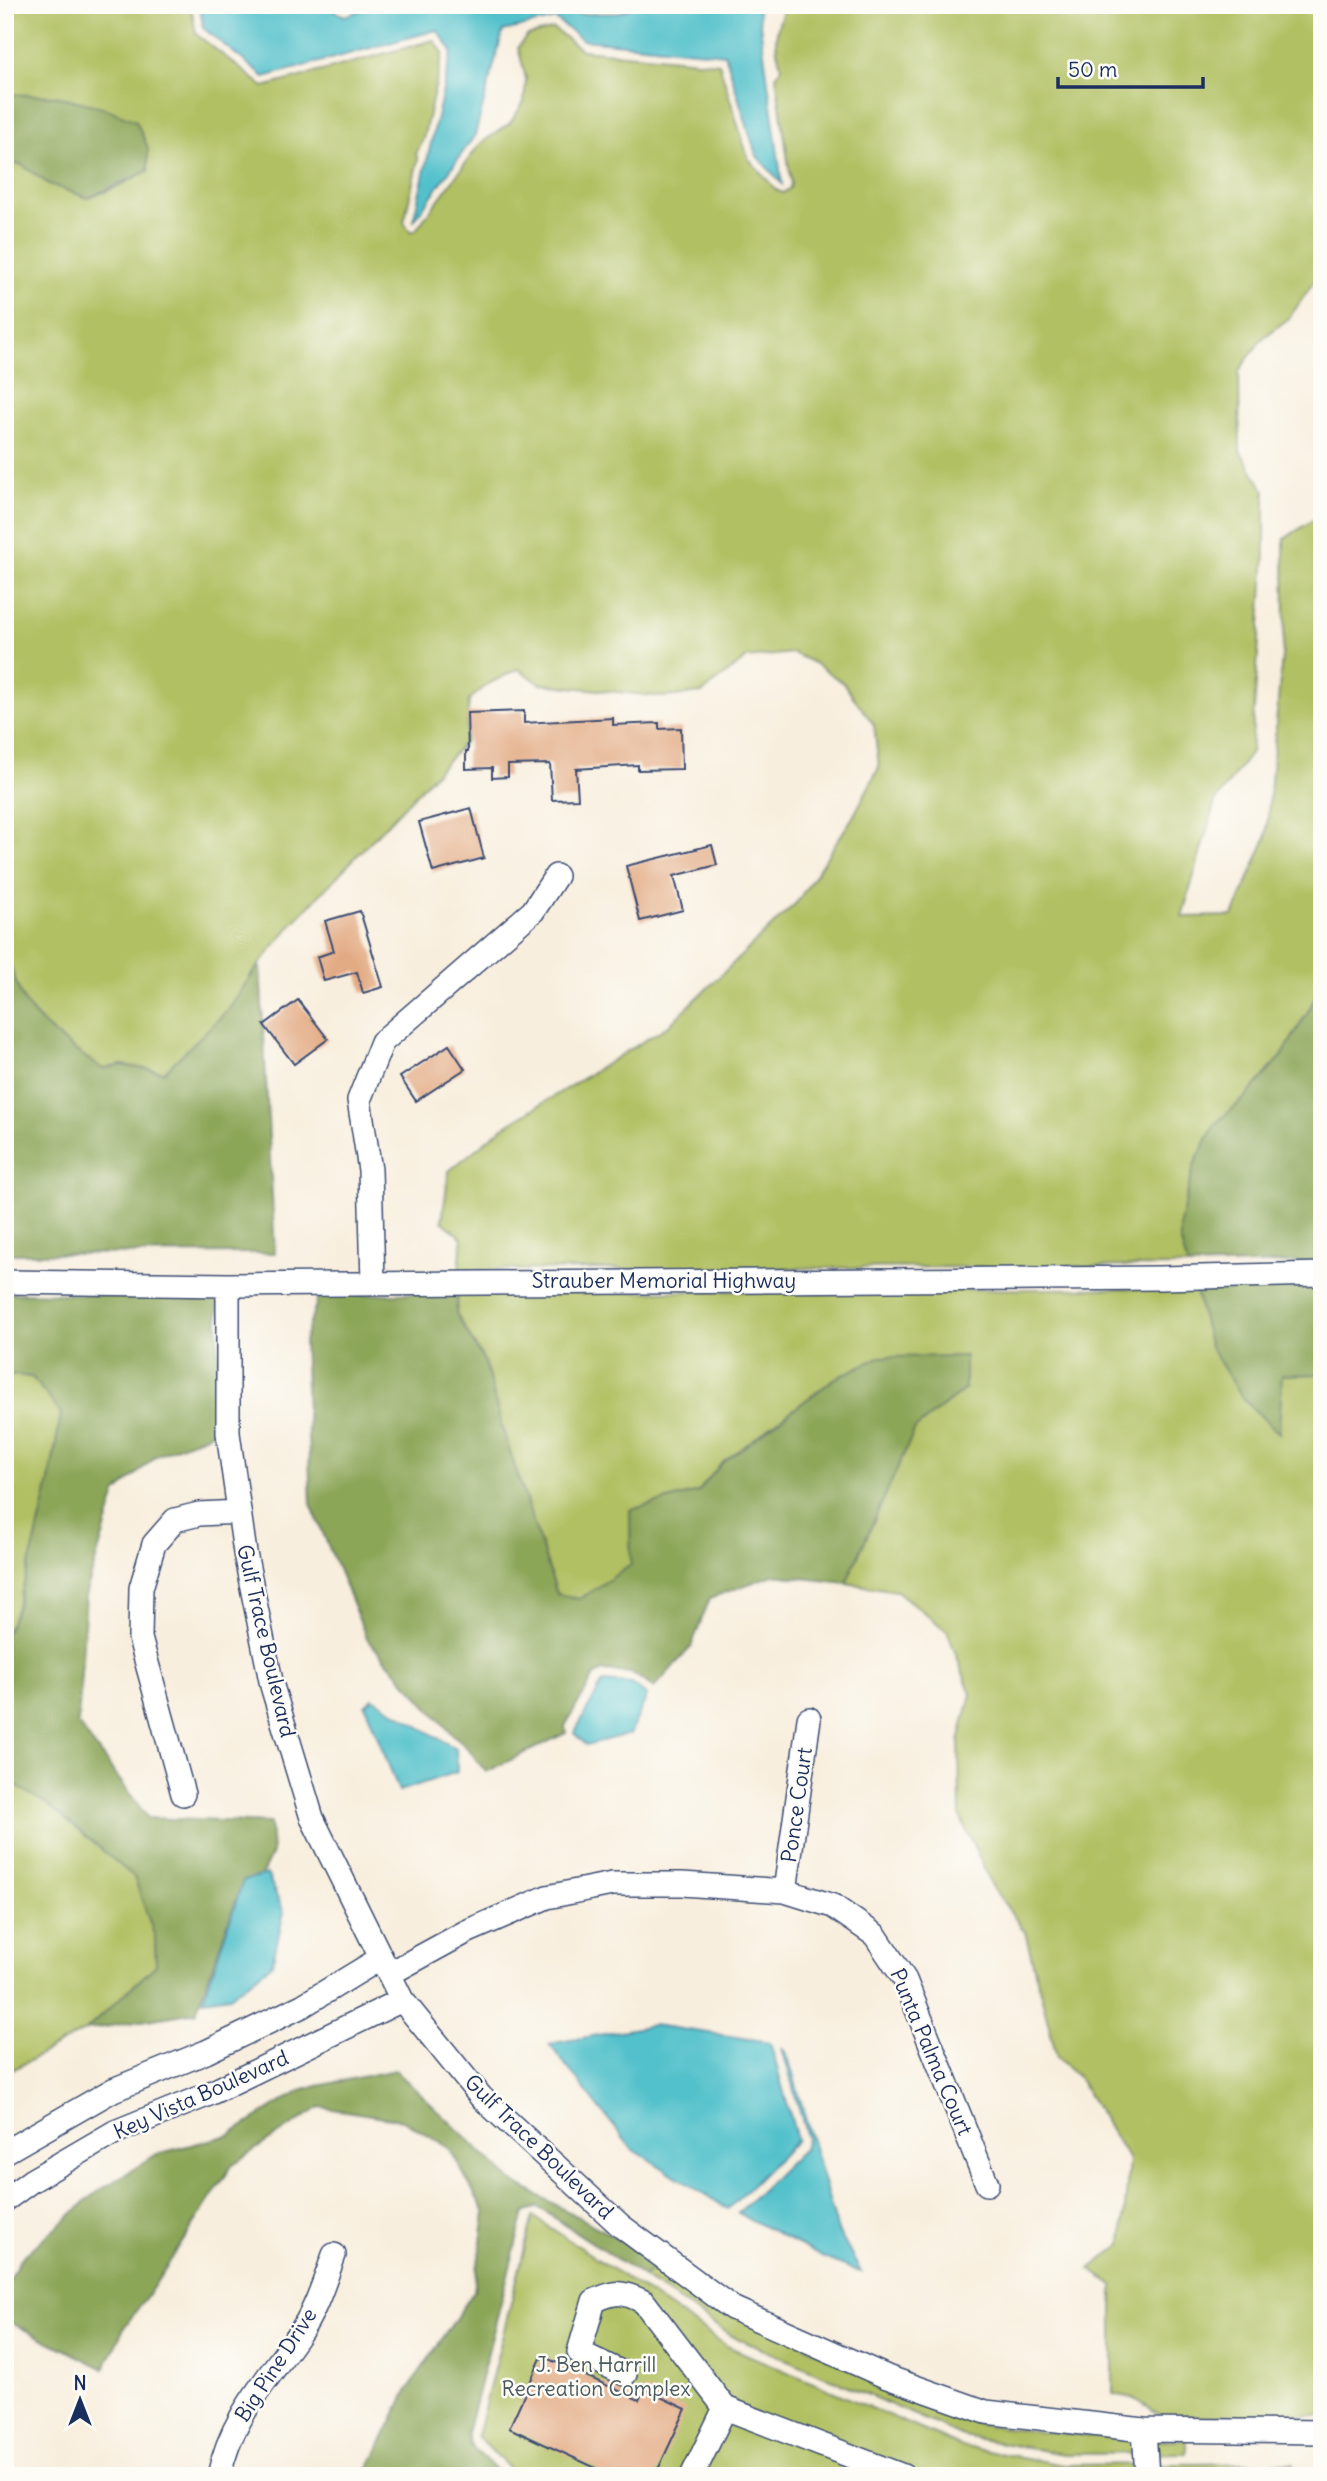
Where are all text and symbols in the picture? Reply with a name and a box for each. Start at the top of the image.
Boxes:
scale bar [1058,46,1203,90]
text: 50 m [1068,56,1117,83]
street label: Strauber Memorial Highway [532,1267,796,1294]
street label: Gulf Trace Boulevard [231,1542,302,1740]
street label: Ponce Court [775,1746,818,1864]
street label: Punta Palma Court [884,1964,979,2139]
street label: Key Vista Boulevard [109,2044,293,2145]
street label: Gulf Trace Boulevard [459,2068,620,2225]
street label: Big Pine Drive [229,2303,322,2427]
park label: J. Ben Harrill Recreation Complex [501,2351,691,2402]
north arrow [46,2366,116,2436]
text: N [73,2371,87,2395]

